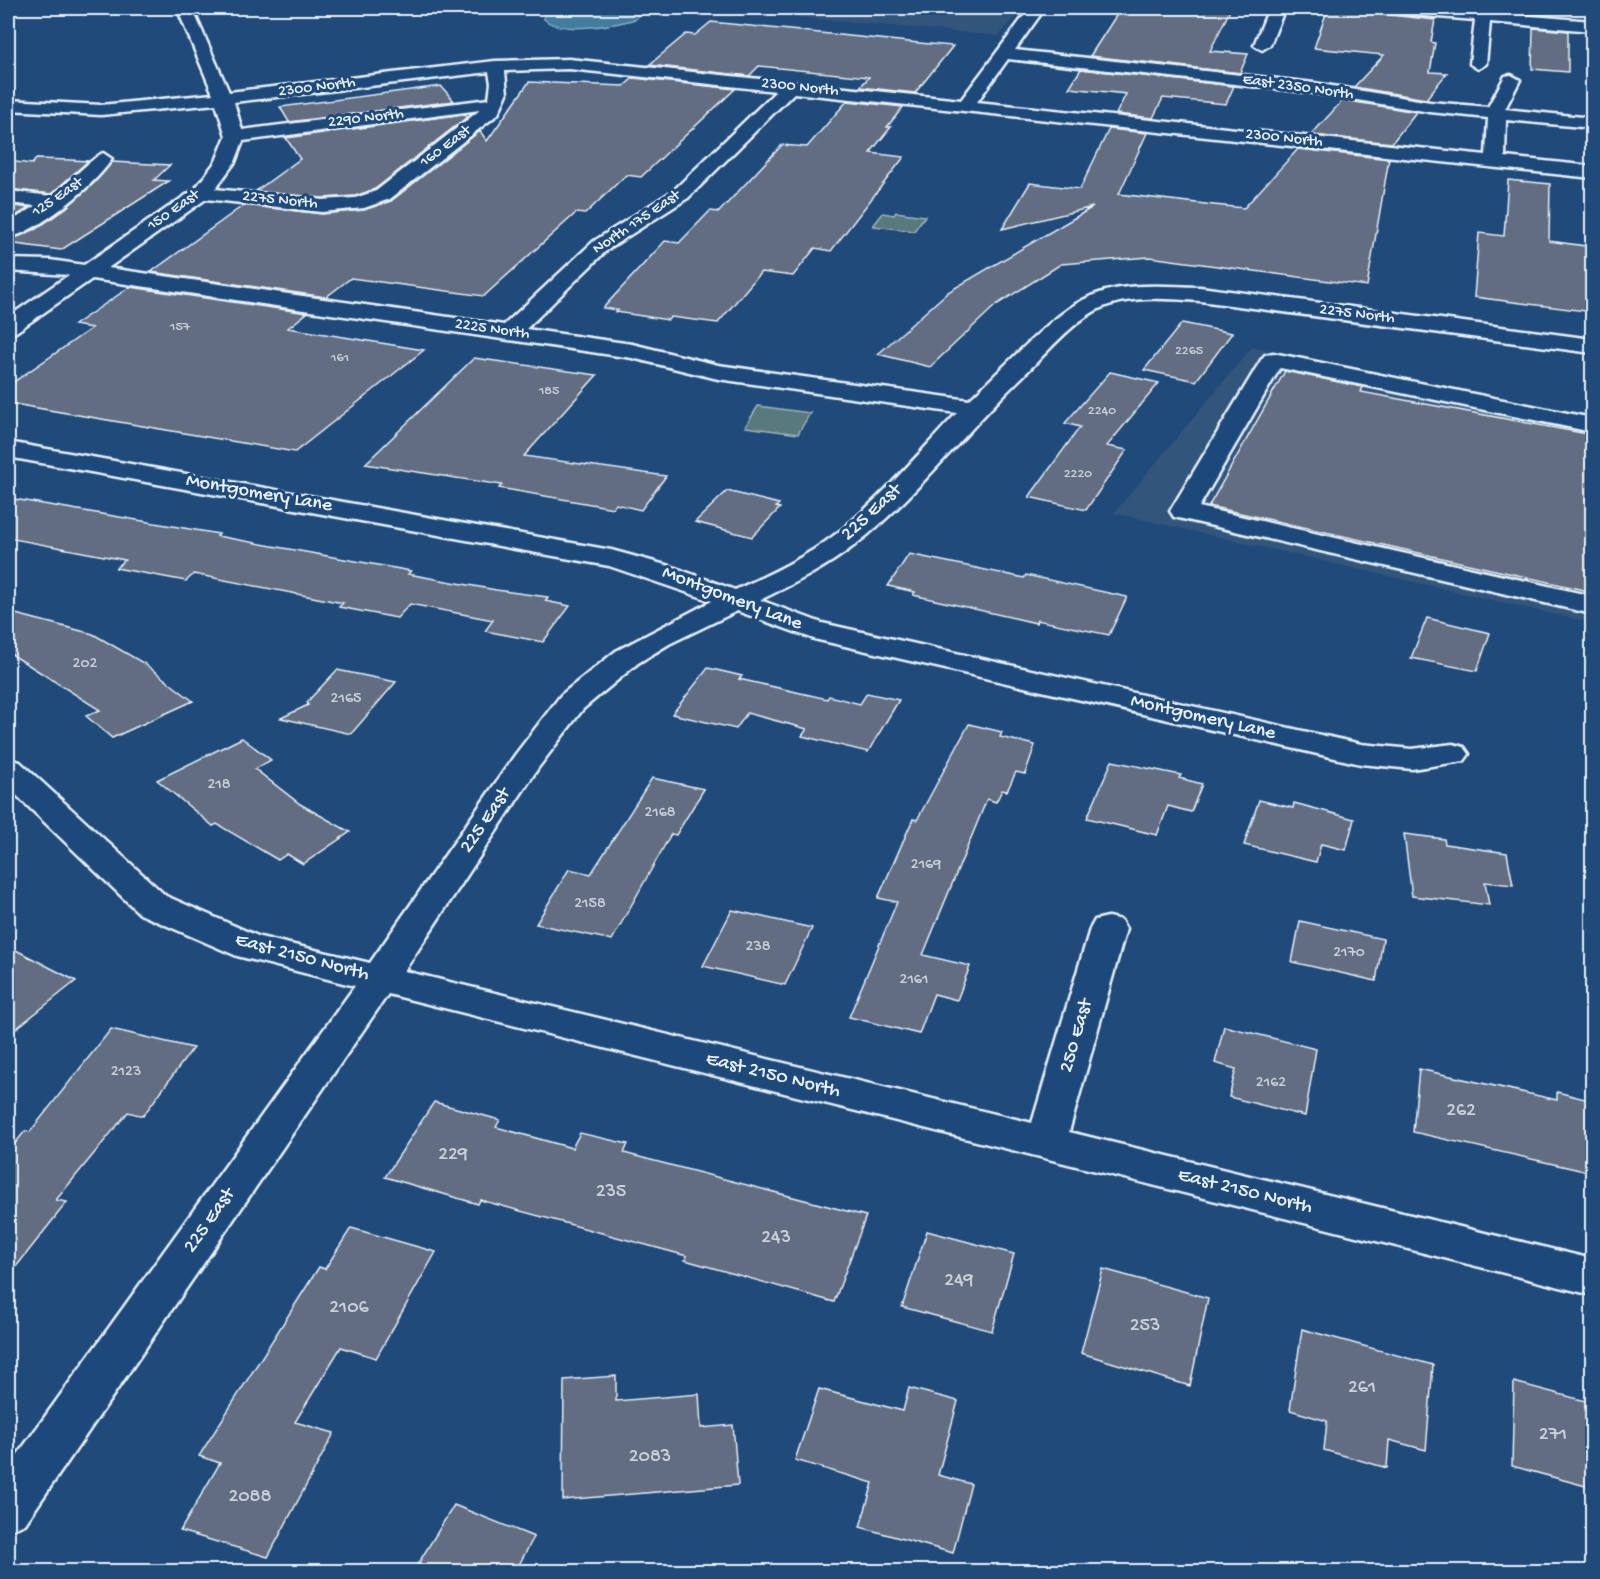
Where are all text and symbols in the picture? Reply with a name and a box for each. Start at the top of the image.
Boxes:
street label: East 2350 North [1241,71,1355,105]
street label: 2300 North [277,74,357,102]
street label: 2300 North [760,74,840,102]
street label: 2290 North [327,105,405,133]
street label: 160 East [416,121,476,173]
street label: 2300 North [1244,125,1324,153]
street label: 125 East [28,173,88,223]
street label: 150 East [144,185,205,236]
street label: North 175 East [590,186,686,259]
street label: 2275 North [241,188,319,214]
street label: 2275 North [1318,301,1396,329]
street label: 2225 North [453,315,531,345]
house number: 157 [169,319,191,336]
house number: 2265 [1175,343,1203,360]
house number: 161 [330,350,349,367]
house number: 185 [538,383,559,400]
house number: 2240 [1088,403,1116,420]
house number: 2220 [1064,466,1092,483]
street label: Montgomery Lane [184,470,335,518]
street label: 225 East [837,478,908,547]
street label: Montgomery Lane [659,562,806,637]
house number: 202 [73,655,98,674]
house number: 2165 [331,690,361,709]
street label: Montgomery Lane [1128,690,1278,746]
house number: 218 [207,776,231,795]
street label: 225 East [456,782,517,858]
house number: 2168 [644,804,676,823]
house number: 2169 [911,856,941,875]
house number: 2158 [574,895,606,914]
street label: East 2150 North [232,929,372,987]
house number: 238 [746,938,771,957]
house number: 2170 [1333,944,1365,963]
house number: 2161 [900,971,928,990]
street label: 250 East [1056,995,1099,1075]
street label: East 2150 North [703,1048,843,1104]
house number: 2123 [111,1063,141,1082]
house number: 2162 [1256,1074,1286,1093]
house number: 262 [1446,1100,1476,1123]
house number: 229 [438,1144,468,1167]
street label: East 2150 North [1175,1164,1315,1220]
house number: 235 [596,1181,626,1204]
street label: 225 East [179,1183,242,1258]
house number: 243 [761,1227,791,1250]
house number: 249 [944,1270,974,1293]
house number: 2106 [329,1297,370,1320]
house number: 253 [1130,1315,1160,1338]
house number: 261 [1348,1377,1376,1400]
house number: 271 [1539,1424,1567,1447]
house number: 2083 [629,1446,671,1469]
house number: 2088 [228,1486,272,1509]

